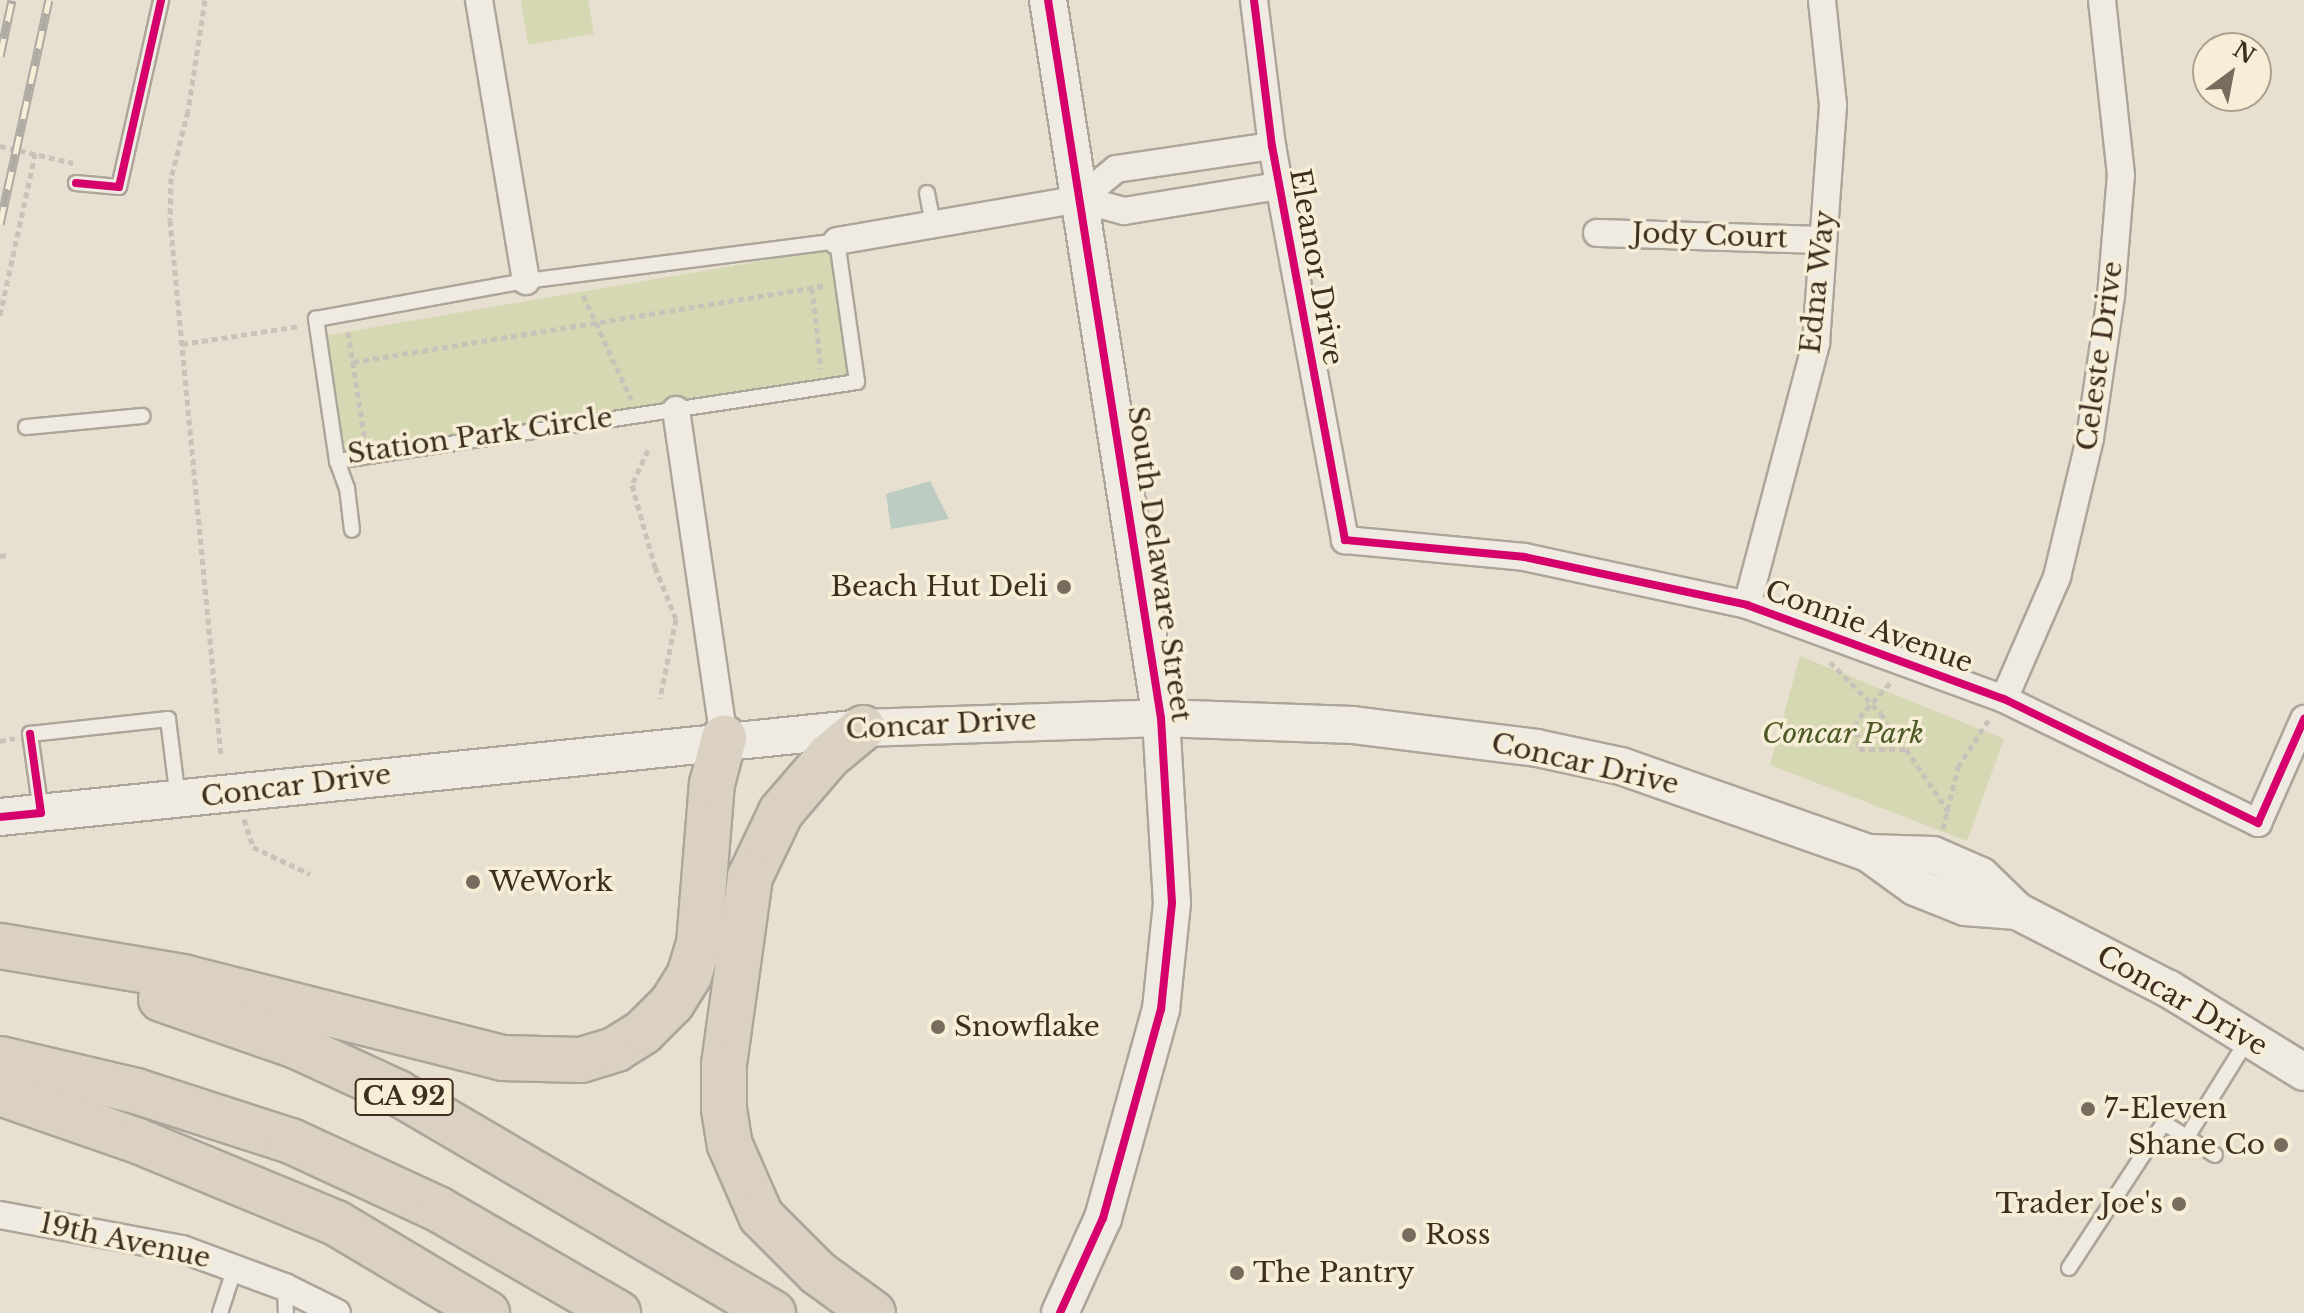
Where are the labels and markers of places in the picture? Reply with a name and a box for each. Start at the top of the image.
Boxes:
place label: Beach Hut Deli [830,570,1048,604]
marker: Beach Hut Deli [1055,578,1073,596]
place label: WeWork [489,865,613,899]
marker: WeWork [464,873,482,891]
place label: Snowflake [954,1010,1100,1044]
marker: Snowflake [929,1018,947,1036]
place label: 7-Eleven [2104,1092,2227,1126]
marker: 7-Eleven [2079,1100,2097,1118]
place label: Shane Co [2128,1128,2265,1162]
marker: Shane Co [2272,1136,2290,1154]
place label: Trader Joe's [1995,1187,2163,1221]
marker: Trader Joe's [2170,1195,2188,1213]
place label: Ross [1425,1218,1491,1252]
marker: Ross [1400,1226,1418,1244]
place label: The Pantry [1253,1256,1414,1290]
marker: The Pantry [1228,1264,1246,1282]

